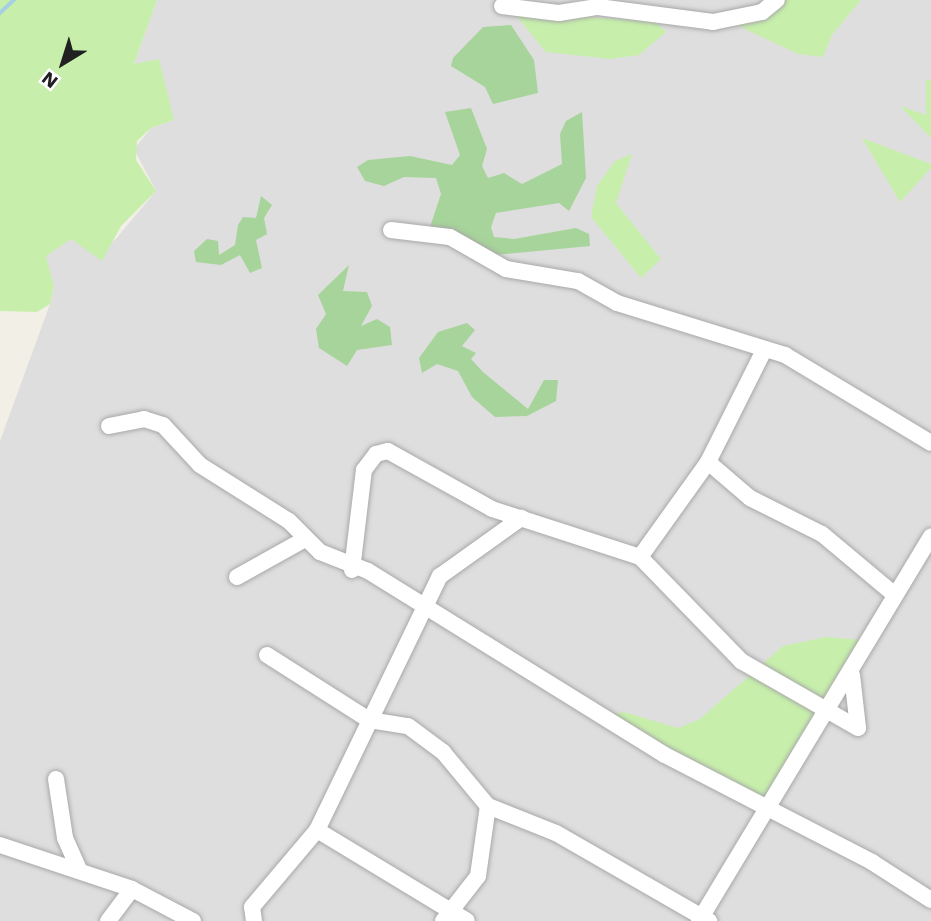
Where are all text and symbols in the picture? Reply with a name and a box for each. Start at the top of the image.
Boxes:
north arrow [28,28,98,98]
text: N [37,67,62,93]

